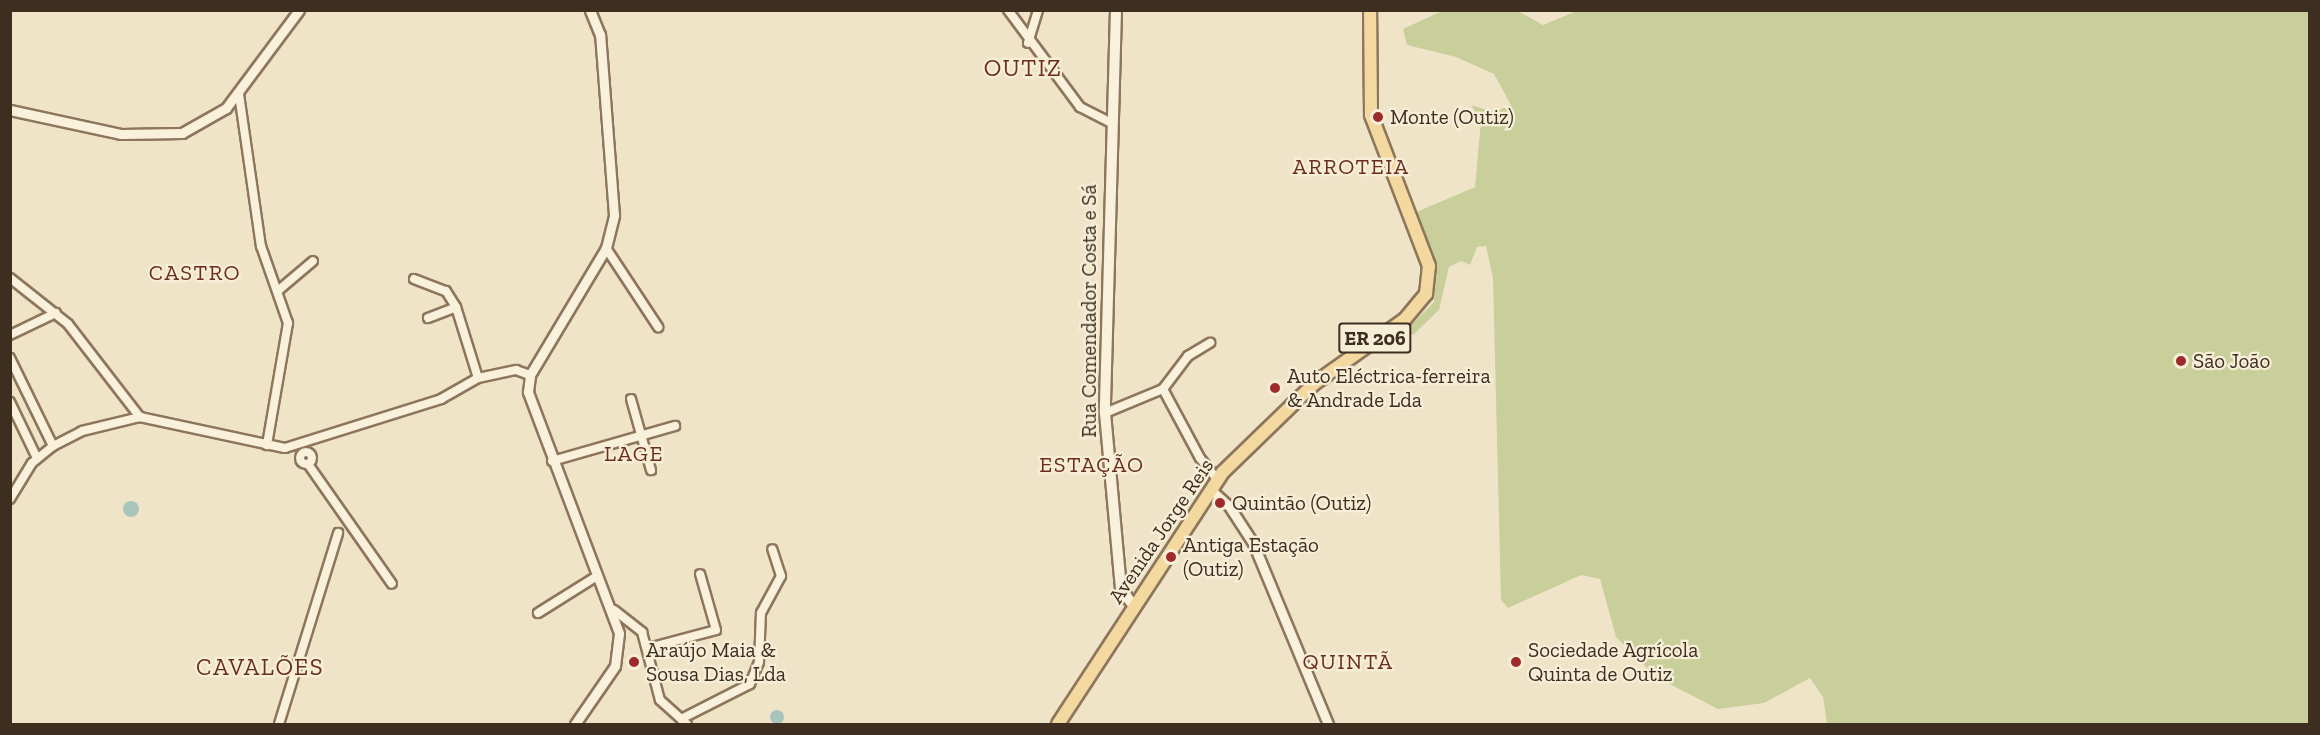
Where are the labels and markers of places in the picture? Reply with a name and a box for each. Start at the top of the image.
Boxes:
place label: Monte (Outiz) [1390,104,1514,130]
marker: Monte (Outiz) [1371,110,1385,124]
place label: São João [2193,348,2271,374]
marker: São João [2174,354,2188,368]
place label: Auto Eléctrica-ferreira & Andrade Lda [1287,363,1491,413]
marker: Auto Eléctrica-ferreira & Andrade Lda [1268,381,1282,395]
place label: Quintão (Outiz) [1232,490,1371,516]
marker: Quintão (Outiz) [1213,496,1227,510]
place label: Antiga Estação (Outiz) [1183,532,1319,582]
marker: Antiga Estação (Outiz) [1164,550,1178,564]
place label: Araújo Maia & Sousa Dias, Lda [646,637,786,687]
place label: Sociedade Agrícola Quinta de Outiz [1528,637,1699,687]
marker: Araújo Maia & Sousa Dias, Lda [627,655,641,669]
marker: Sociedade Agrícola Quinta de Outiz [1509,655,1523,669]

